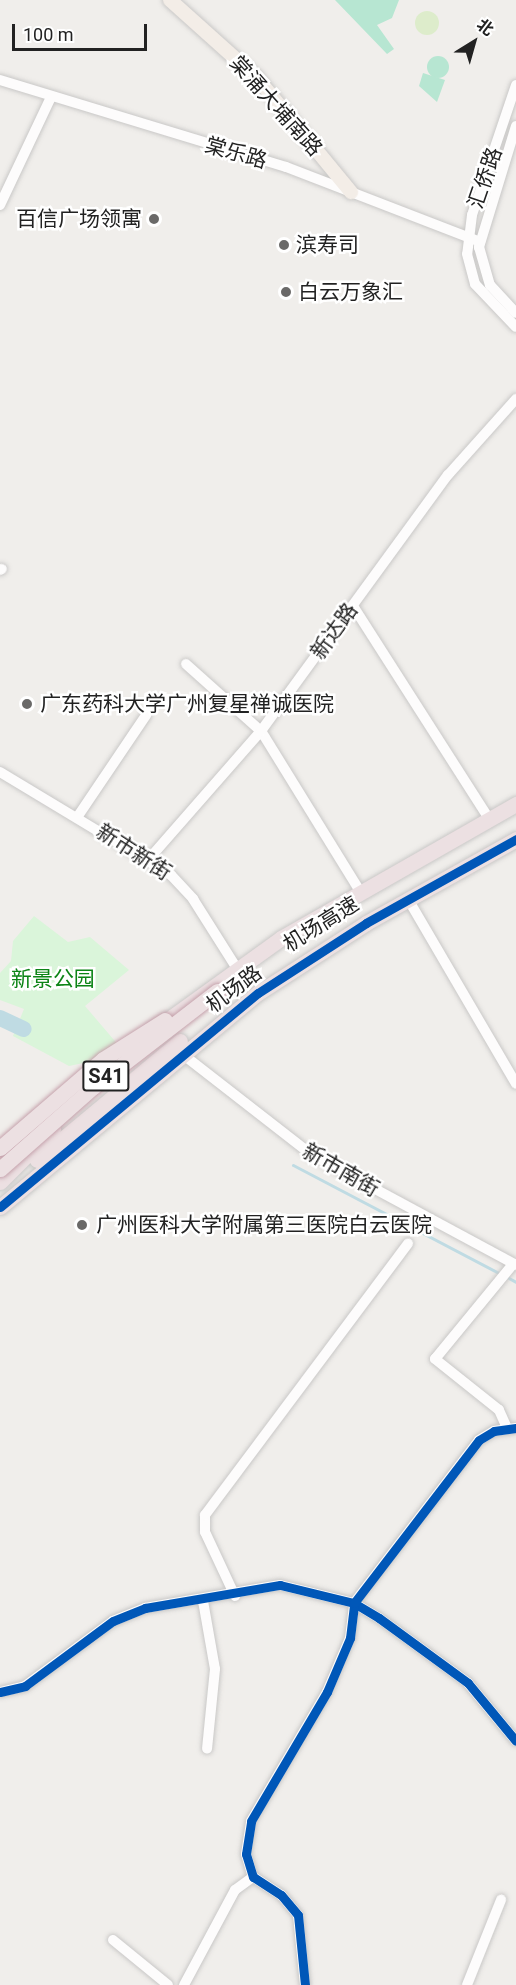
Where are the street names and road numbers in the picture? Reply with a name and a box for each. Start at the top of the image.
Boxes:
street label: 棠涌大埔南路 [224,51,328,161]
street label: 棠乐路 [202,132,270,174]
street label: 汇侨路 [463,144,507,212]
street label: 新达路 [305,598,363,664]
street label: 新市新街 [92,819,176,885]
street label: 机场高速 [279,891,363,957]
street label: 机场路 [201,960,267,1018]
road number: S41 [82,1059,130,1093]
street label: 新市南街 [298,1138,384,1202]

